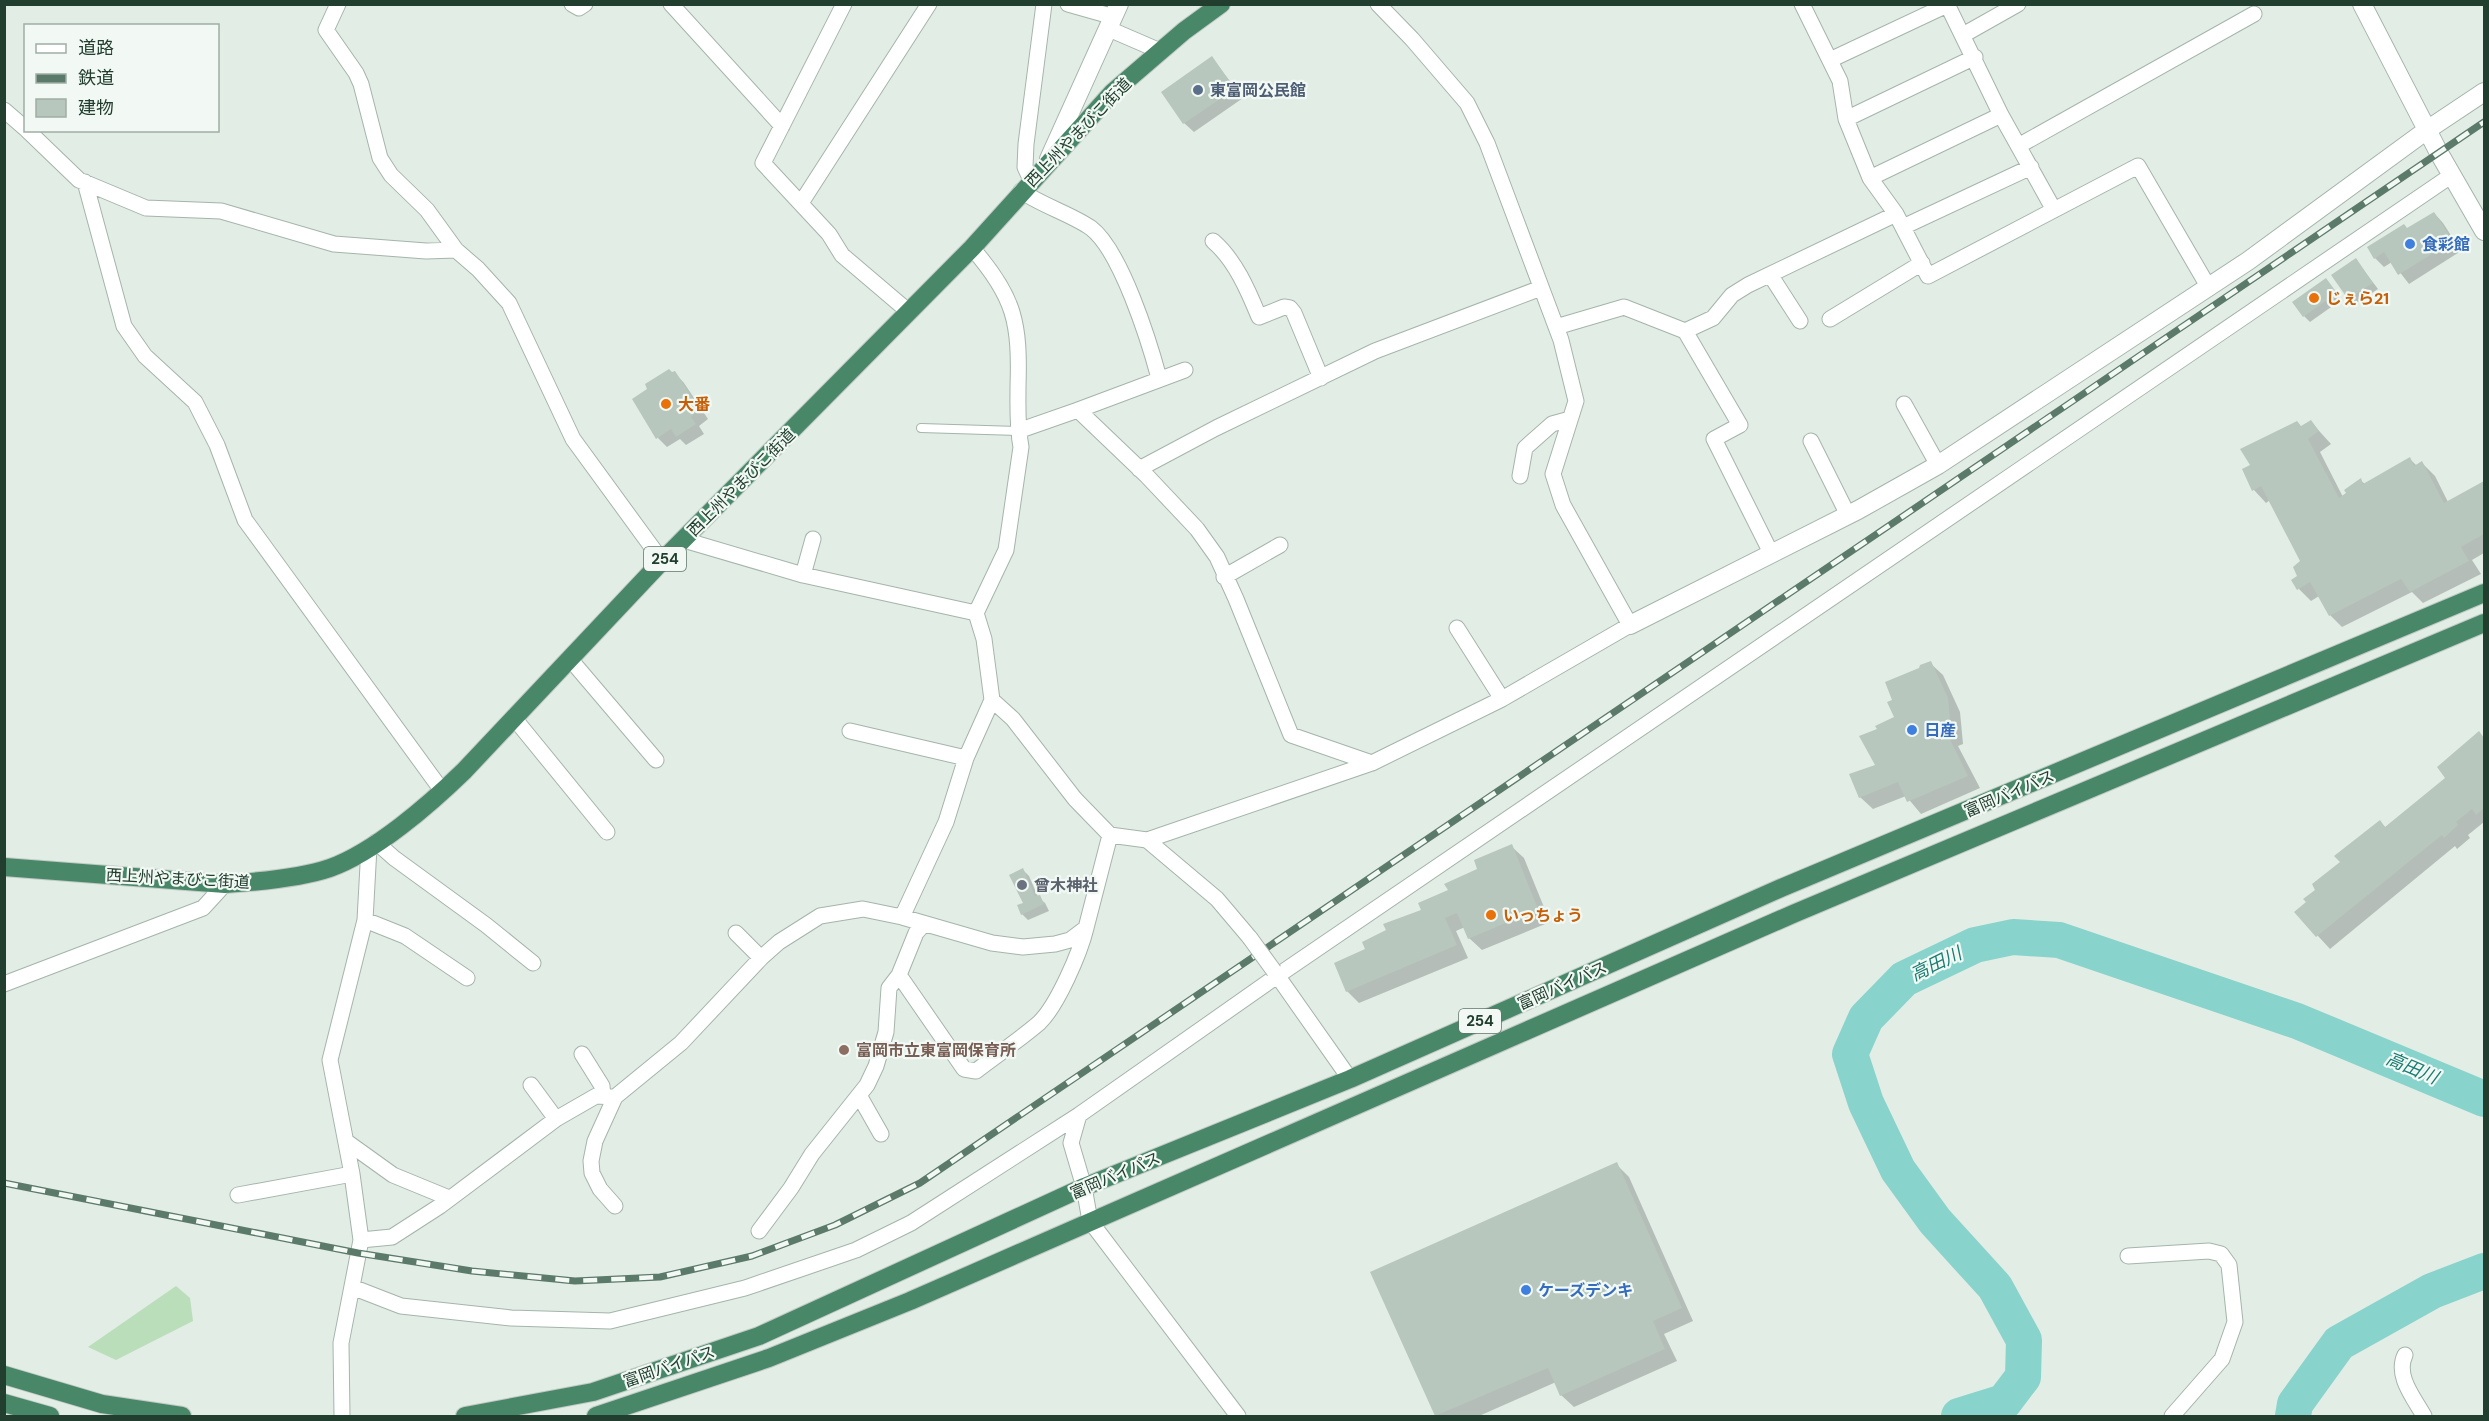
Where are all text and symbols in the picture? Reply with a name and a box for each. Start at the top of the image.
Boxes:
legend [24,24,219,132]
text: 道路 [78,36,114,60]
text: 鉄道 [78,66,114,90]
street label: 西上州やまびこ街道 [1021,73,1136,191]
place label: 東富岡公民館 [1210,80,1306,101]
marker: 東富岡公民館 [1191,83,1205,97]
text: 建物 [78,96,114,120]
place label: 食彩館 [2422,234,2470,255]
marker: 食彩館 [2403,237,2417,251]
place label: じぇら21 [2326,288,2389,309]
marker: じぇら21 [2307,291,2321,305]
place label: 大番 [678,394,710,415]
marker: 大番 [659,397,673,411]
street label: 西上州やまびこ街道 [683,424,800,541]
road number: 254 [644,547,686,571]
place label: 日産 [1924,720,1956,741]
marker: 日産 [1905,723,1919,737]
street label: 富岡バイパス [1961,765,2057,822]
street label: 西上州やまびこ街道 [106,864,250,893]
place label: 曾木神社 [1034,875,1098,896]
marker: 曾木神社 [1015,878,1029,892]
place label: いっちょう [1503,905,1583,926]
marker: いっちょう [1484,908,1498,922]
water label: 高田川 [1906,941,1967,987]
street label: 富岡バイパス [1514,956,1610,1015]
road number: 254 [1459,1009,1501,1033]
place label: 富岡市立東富岡保育所 [856,1040,1016,1061]
marker: 富岡市立東富岡保育所 [837,1043,851,1057]
water label: 高田川 [2382,1046,2443,1090]
street label: 富岡バイパス [1067,1147,1163,1204]
place label: ケーズデンキ [1538,1280,1633,1301]
marker: ケーズデンキ [1519,1283,1533,1297]
street label: 富岡バイパス [621,1341,718,1392]

